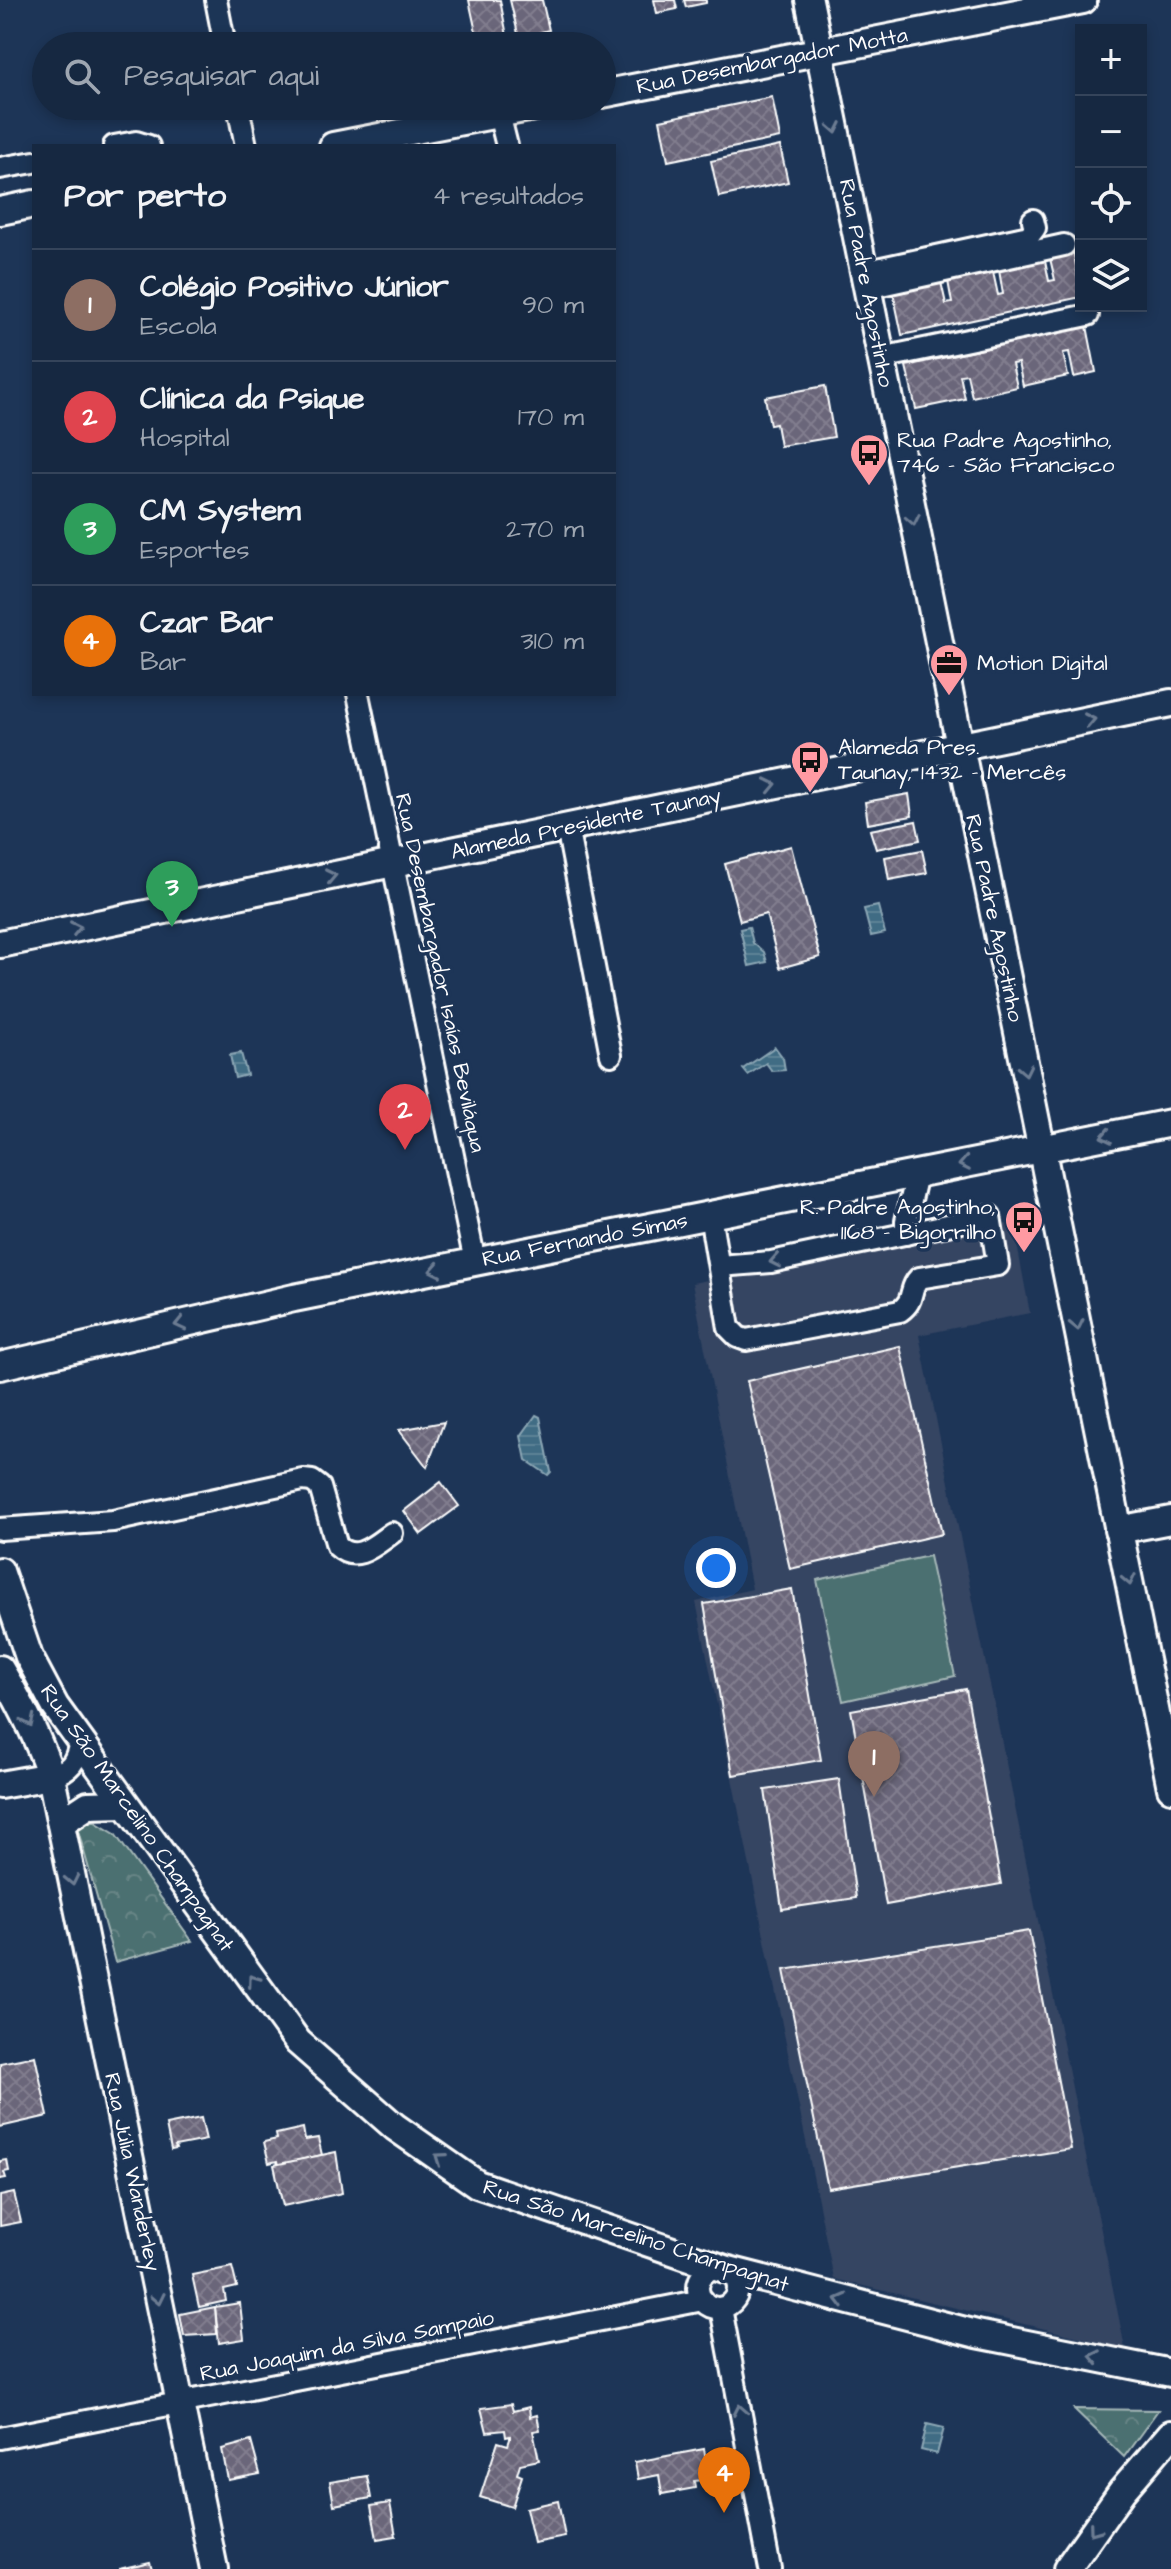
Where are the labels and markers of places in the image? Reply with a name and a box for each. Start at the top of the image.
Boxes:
place label: Rua Padre Agostinho, 746 - São Francisco [897,425,1115,481]
bus stop icon: Rua Padre Agostinho, 746 - São Francisco [848,432,890,487]
office icon: Motion Digital [928,642,970,697]
place label: Motion Digital [977,648,1108,680]
place label: Alameda Pres. Taunay, 1432 - Mercês [838,732,1066,789]
bus stop icon: Alameda Pres. Taunay, 1432 - Mercês [789,739,831,794]
pin: 3 [146,861,198,927]
pin: 2 [379,1084,431,1150]
place label: R. Padre Agostinho, 1168 - Bigorrilho [800,1192,997,1249]
bus stop icon: R. Padre Agostinho, 1168 - Bigorrilho [1003,1199,1045,1254]
pin: 1 [848,1731,900,1797]
pin: 4 [698,2447,750,2513]

